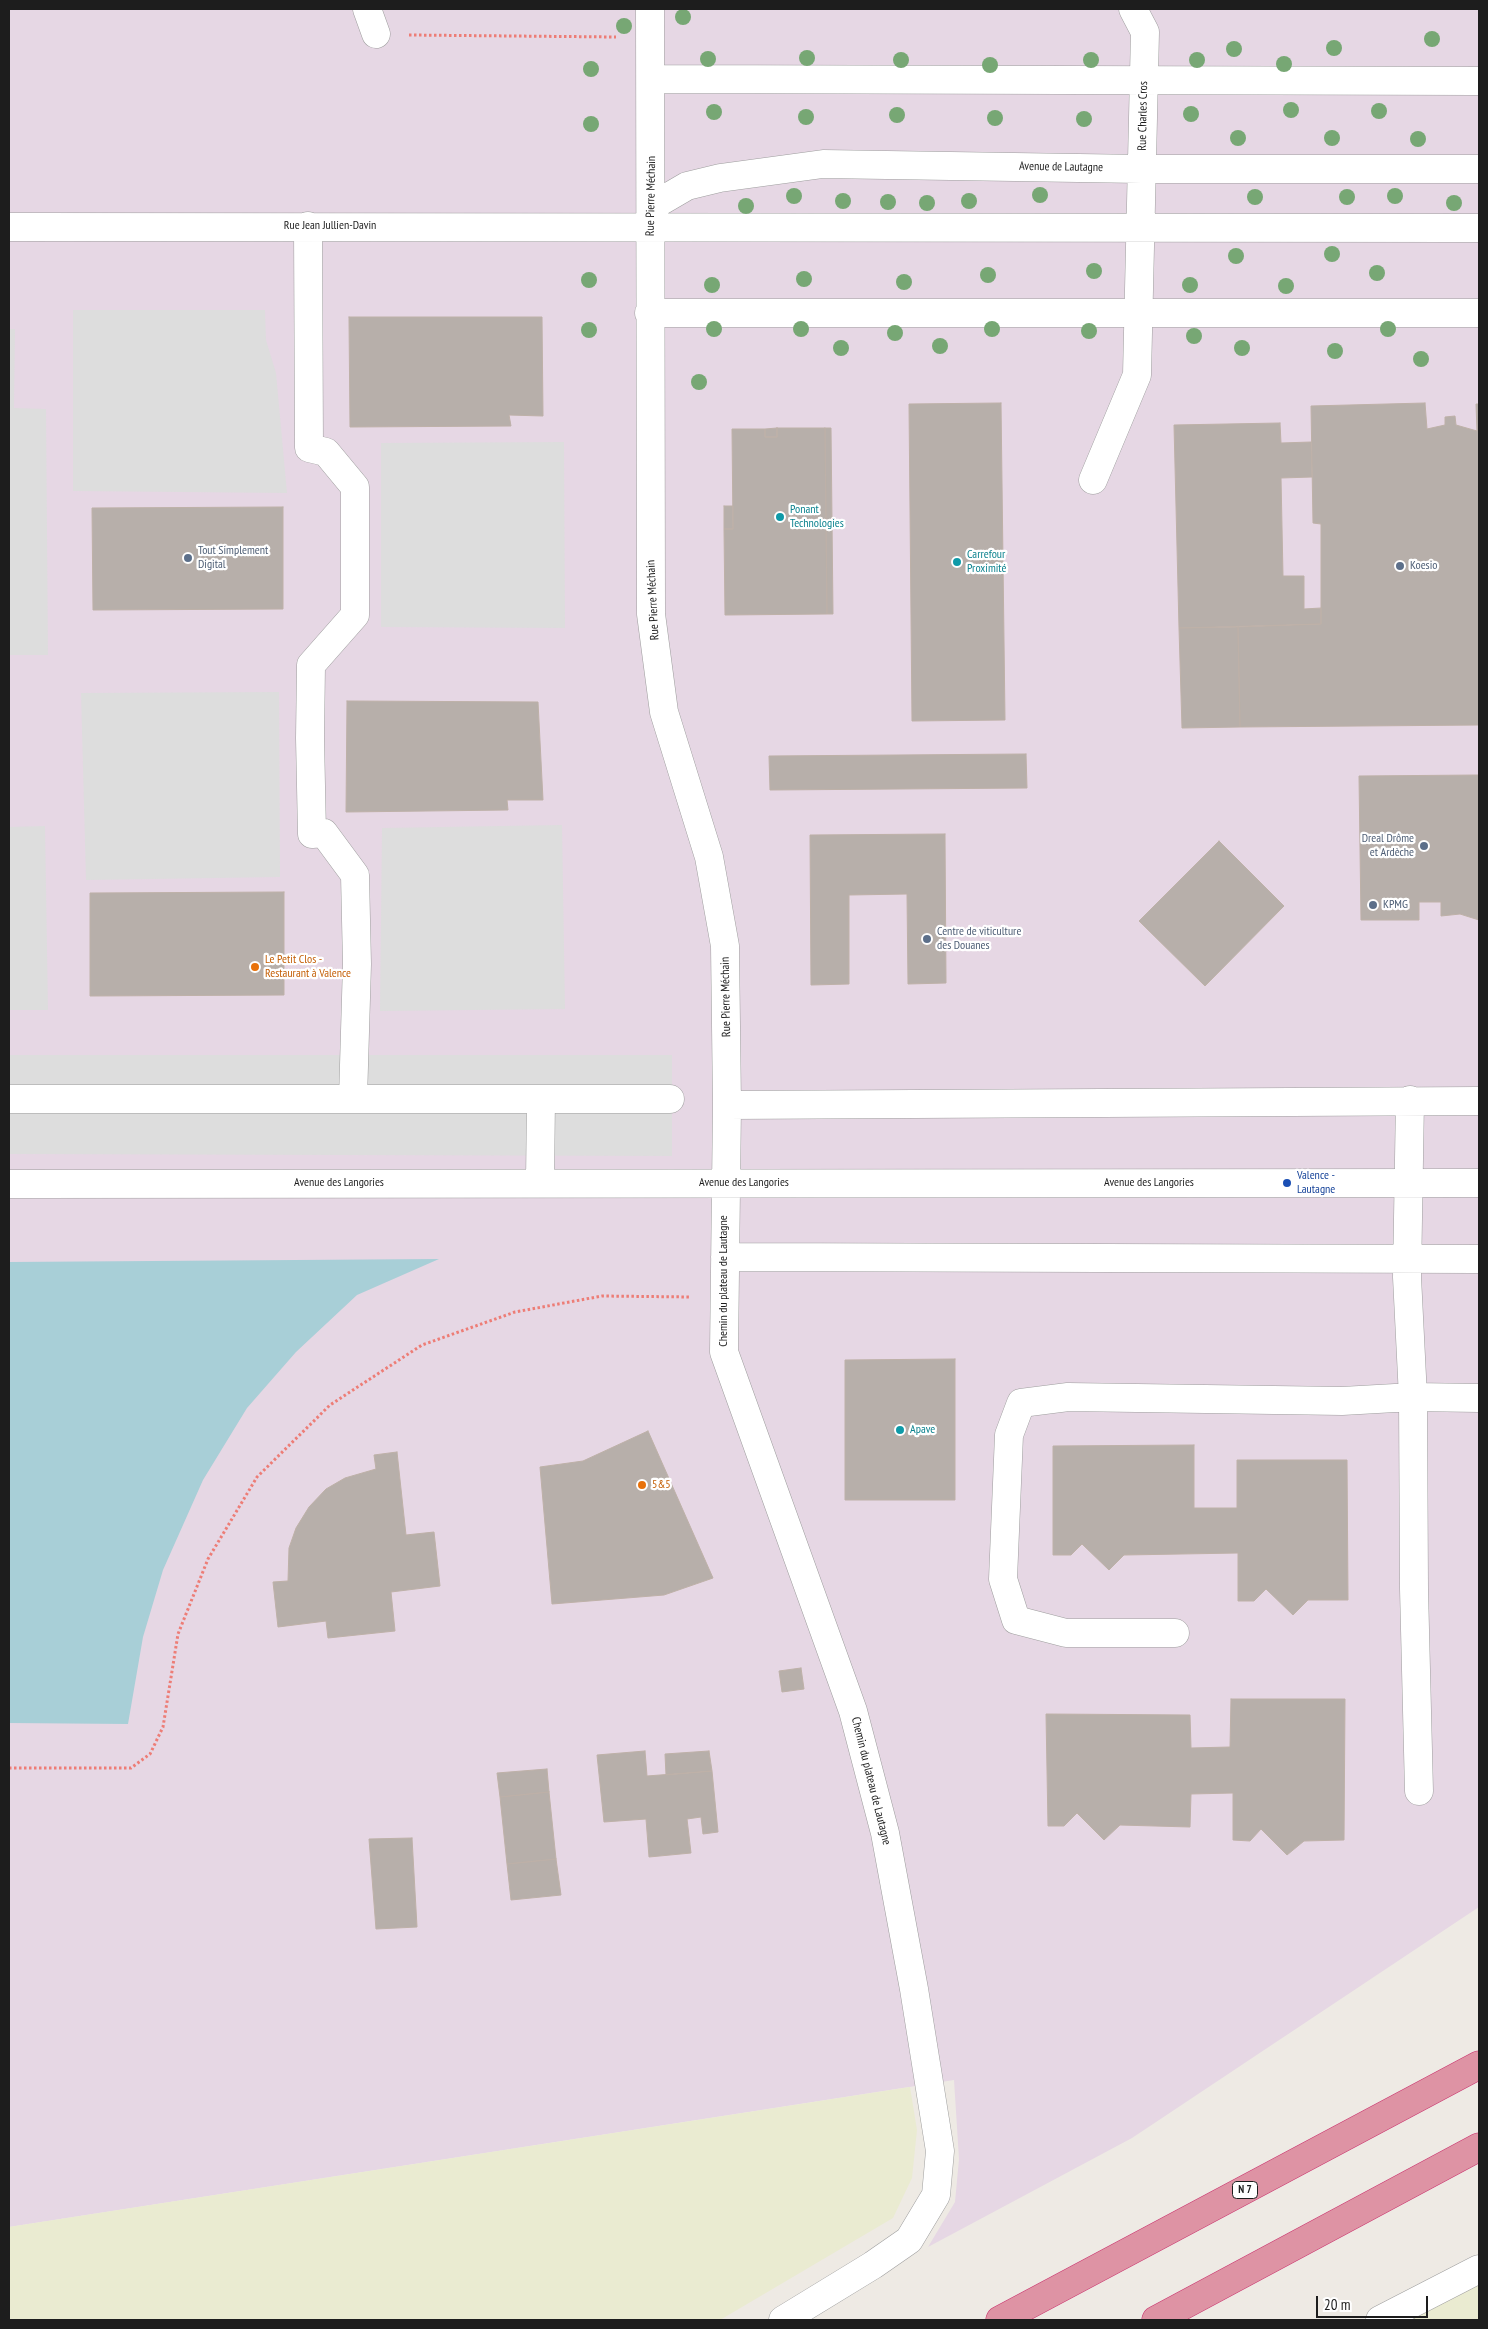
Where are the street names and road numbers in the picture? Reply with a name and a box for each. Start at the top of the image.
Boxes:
street label: Rue Charles Cros [1135,81,1151,151]
street label: Rue Pierre Méchain [643,156,659,236]
street label: Avenue de Lautagne [1019,159,1103,175]
street label: Rue Jean Jullien-Davin [284,219,376,233]
street label: Rue Pierre Méchain [644,560,662,640]
street label: Rue Pierre Méchain [718,957,734,1037]
street label: Avenue des Langories [294,1176,384,1190]
street label: Avenue des Langories [699,1176,789,1190]
street label: Avenue des Langories [1104,1176,1194,1190]
street label: Chemin du plateau de Lautagne [717,1215,731,1347]
street label: Chemin du plateau de Lautagne [848,1715,894,1847]
road number: N 7 [1232,2182,1258,2198]

